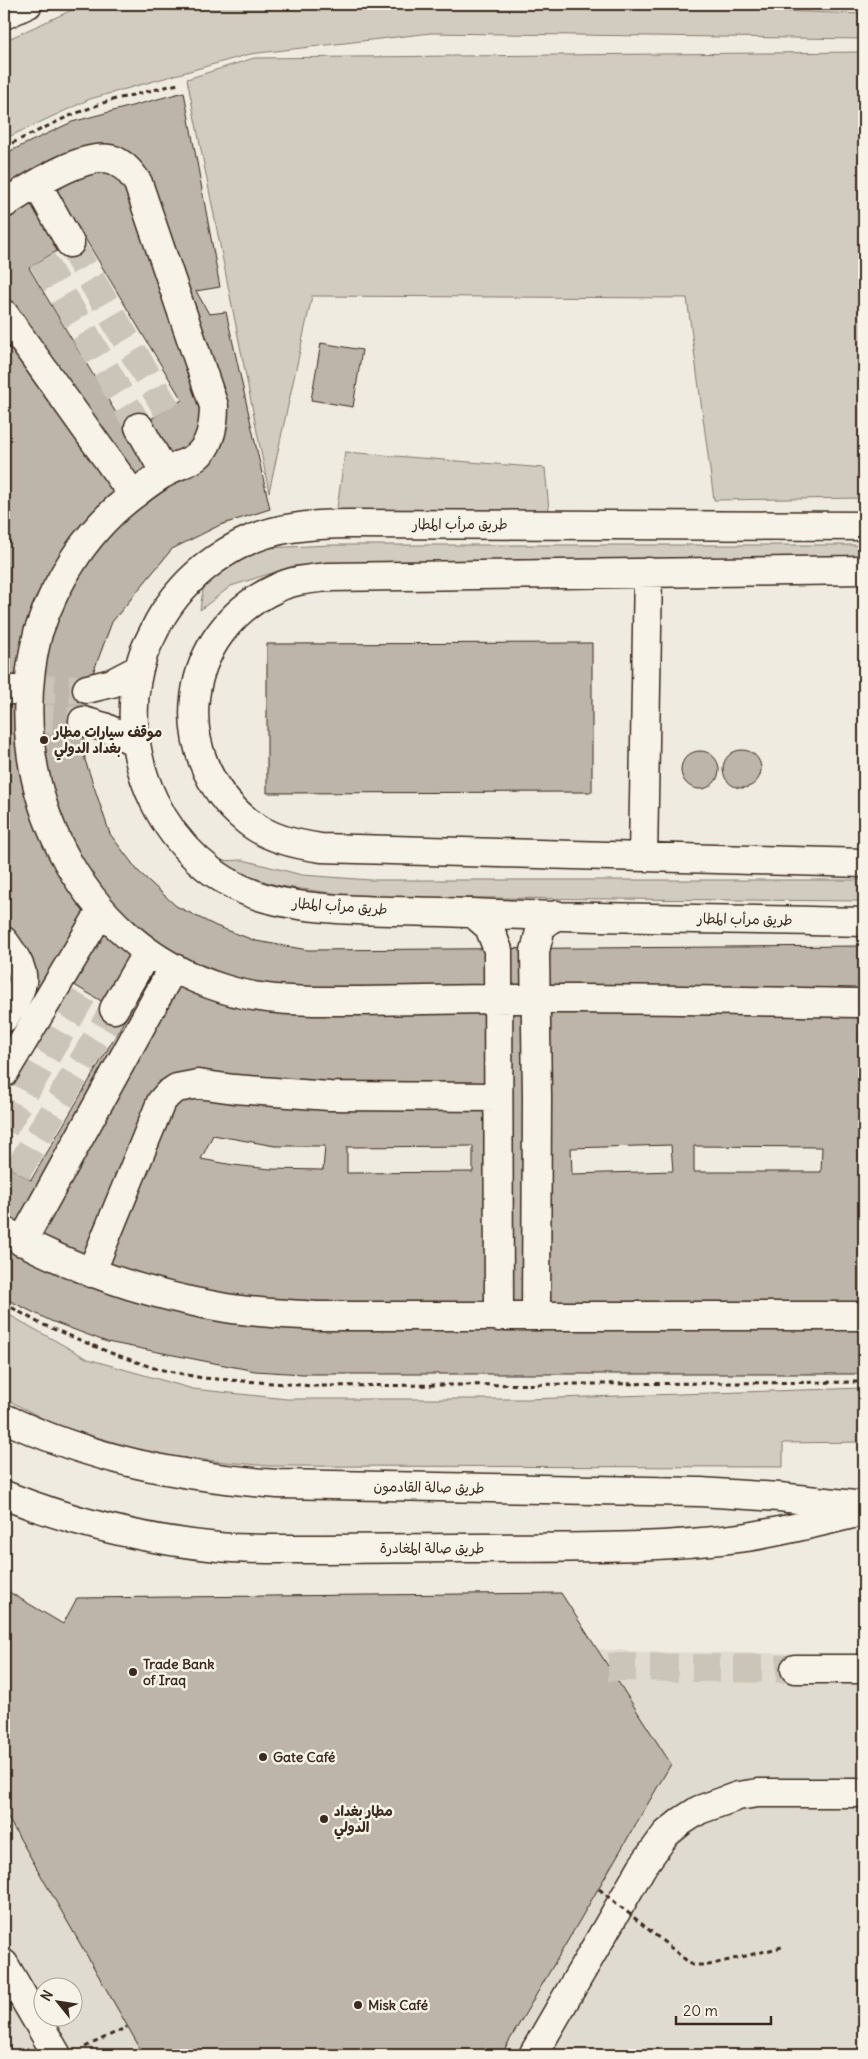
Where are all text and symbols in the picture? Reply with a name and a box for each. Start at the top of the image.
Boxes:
street label: طريق مرأب المطار [411,515,508,533]
place label: موقف سيارات مطار بغداد الدولي [52,723,162,761]
marker: موقف سيارات مطار بغداد الدولي [38,734,50,746]
street label: طريق مرأب المطار [291,894,388,918]
street label: طريق مرأب المطار [696,909,793,929]
street label: طريق صالة القادمون [373,1477,485,1497]
street label: طريق صالة المغادرة [380,1539,484,1557]
place label: Trade Bank of Iraq [143,1655,214,1689]
marker: Trade Bank of Iraq [127,1666,139,1678]
place label: Gate Café [273,1748,336,1766]
marker: Gate Café [257,1751,269,1763]
place label: مطار بغداد الدولي [334,1802,393,1840]
marker: مطار بغداد الدولي [318,1813,330,1825]
north arrow [32,1976,82,2026]
text: N [37,1987,57,2004]
scale bar [676,1994,770,2026]
place label: Misk Café [368,1996,429,2014]
marker: Misk Café [352,1999,364,2011]
text: 20 m [683,2001,718,2020]

